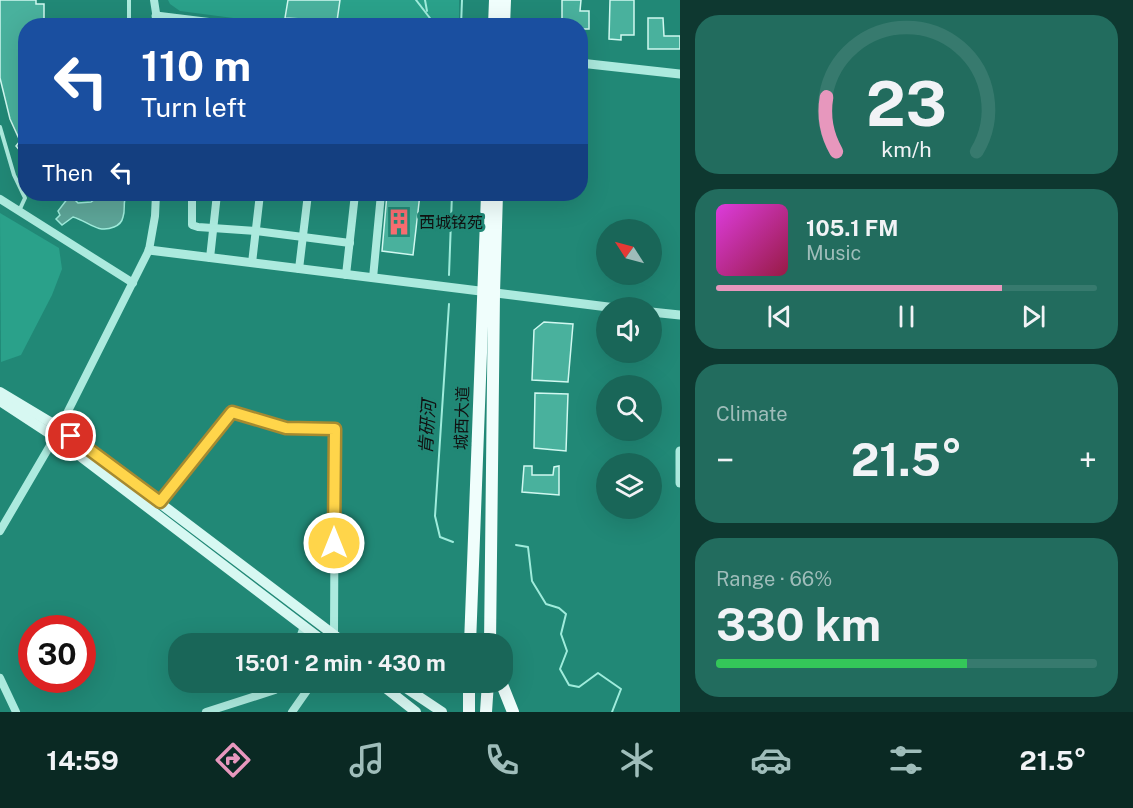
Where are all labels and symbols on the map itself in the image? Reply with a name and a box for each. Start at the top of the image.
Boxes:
building icon: 西城铭苑 [384,207,414,237]
place label: 西城铭苑 [419,213,483,232]
north arrow [596,219,662,285]
street label: 城西大道 [451,386,473,450]
water label: 肯研河 [415,396,440,455]
pin [45,410,96,461]
position arrow [302,511,366,575]
speed limit sign: 30 [18,615,96,693]

